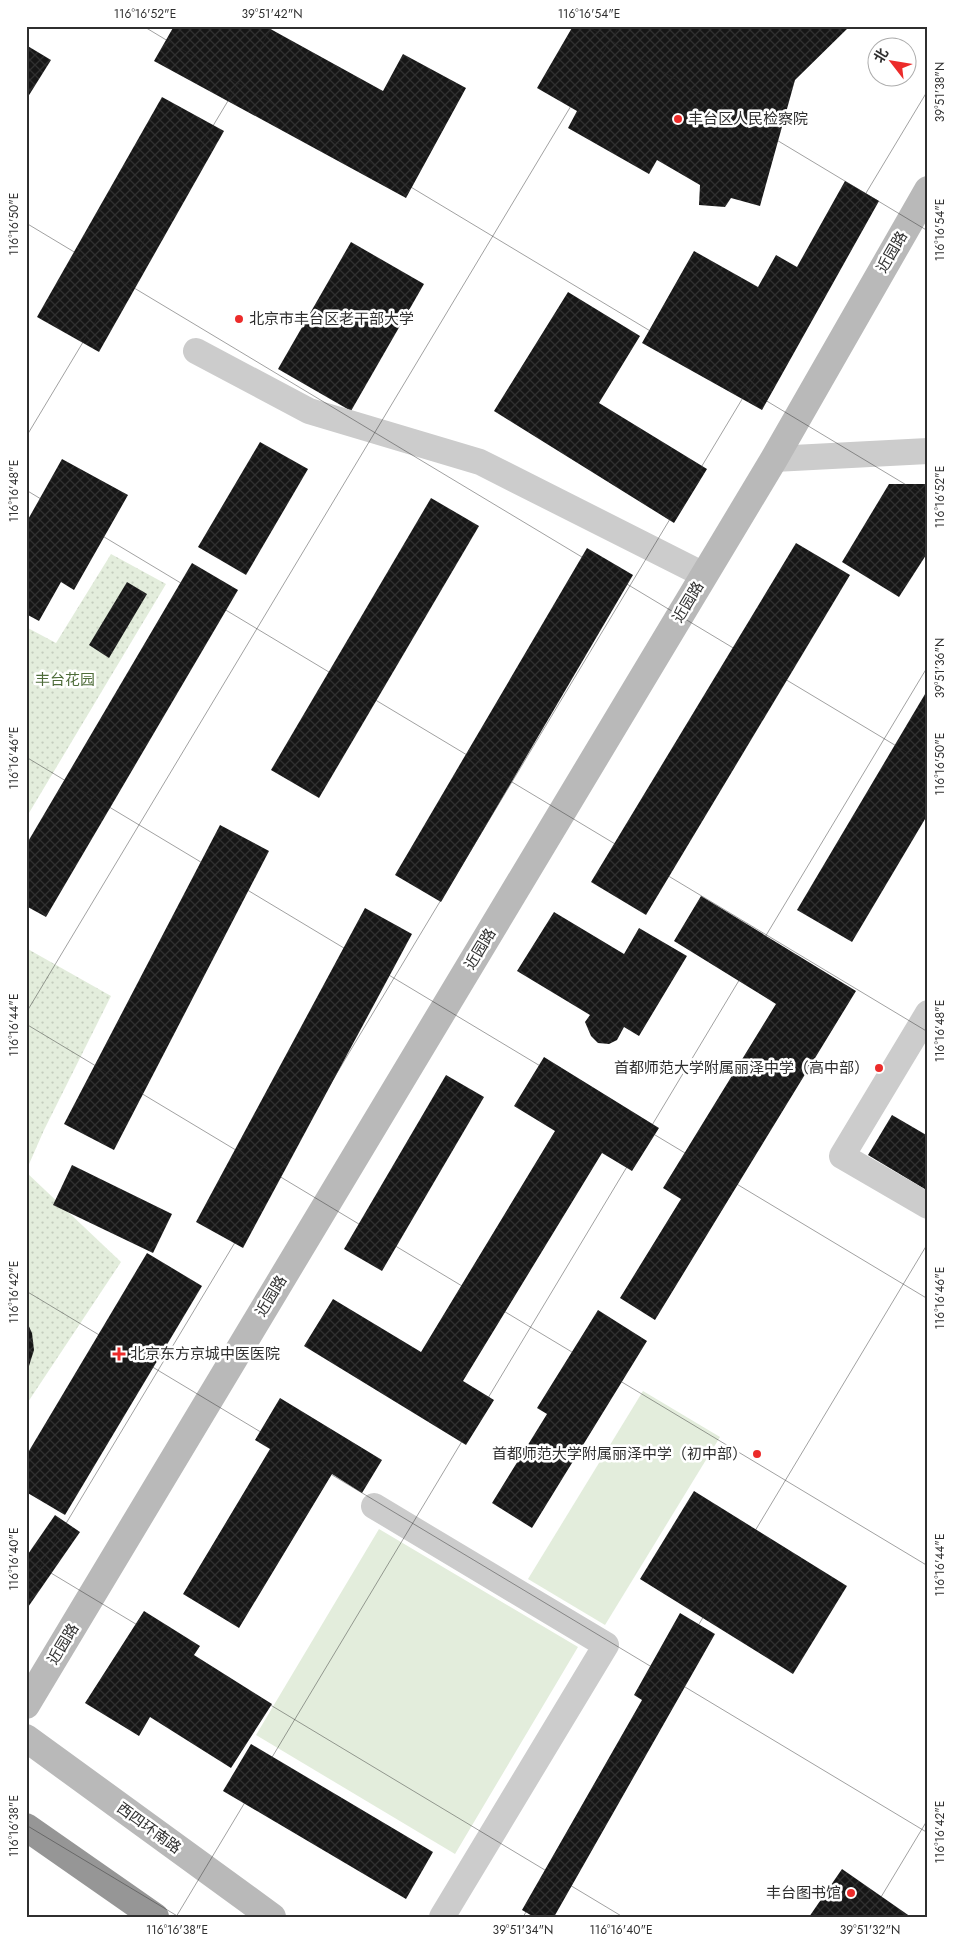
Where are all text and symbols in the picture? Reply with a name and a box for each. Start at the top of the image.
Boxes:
text: 116°16'52"E [114,5,176,23]
text: 39°51'42"N [241,5,303,23]
text: 116°16'54"E [558,5,620,23]
north arrow [866,38,916,88]
text: 北 [869,44,893,66]
text: 39°51'38"N [931,62,949,122]
place label: 丰台区人民检察院 [688,108,808,130]
marker: 丰台区人民检察院 [672,113,684,125]
text: 116°16'50"E [5,193,23,255]
text: 116°16'54"E [931,199,949,261]
street label: 近园路 [871,227,913,277]
place label: 北京市丰台区老干部大学 [249,308,414,330]
marker: 北京市丰台区老干部大学 [233,313,245,325]
text: 116°16'48"E [5,460,23,522]
text: 116°16'52"E [931,466,949,528]
street label: 近园路 [667,577,709,627]
text: 39°51'36"N [931,638,949,698]
park label: 丰台花园 [35,669,95,691]
text: 116°16'46"E [5,727,23,789]
text: 116°16'50"E [931,733,949,795]
street label: 近园路 [459,924,501,974]
text: 116°16'44"E [5,994,23,1056]
text: 116°16'48"E [931,1000,949,1062]
place label: 首都师范大学附属丽泽中学（高中部） [614,1057,869,1079]
marker: 首都师范大学附属丽泽中学（高中部） [873,1062,885,1074]
text: 116°16'42"E [5,1261,23,1323]
text: 116°16'46"E [931,1267,949,1329]
street label: 近园路 [250,1271,292,1321]
place label: 北京东方京城中医医院 [130,1343,280,1365]
marker: 北京东方京城中医医院 [112,1347,126,1361]
place label: 首都师范大学附属丽泽中学（初中部） [492,1443,747,1465]
marker: 首都师范大学附属丽泽中学（初中部） [751,1448,763,1460]
text: 116°16'40"E [5,1527,23,1591]
text: 116°16'44"E [931,1534,949,1596]
street label: 近园路 [42,1619,84,1669]
text: 116°16'38"E [5,1795,23,1857]
street label: 西四环南路 [112,1797,186,1859]
text: 116°16'42"E [931,1801,949,1863]
place label: 丰台图书馆 [766,1882,841,1904]
marker: 丰台图书馆 [845,1887,857,1899]
text: 116°16'38"E [146,1921,208,1939]
text: 39°51'34"N [493,1921,553,1939]
text: 116°16'40"E [589,1921,653,1939]
text: 39°51'32"N [840,1921,900,1939]

